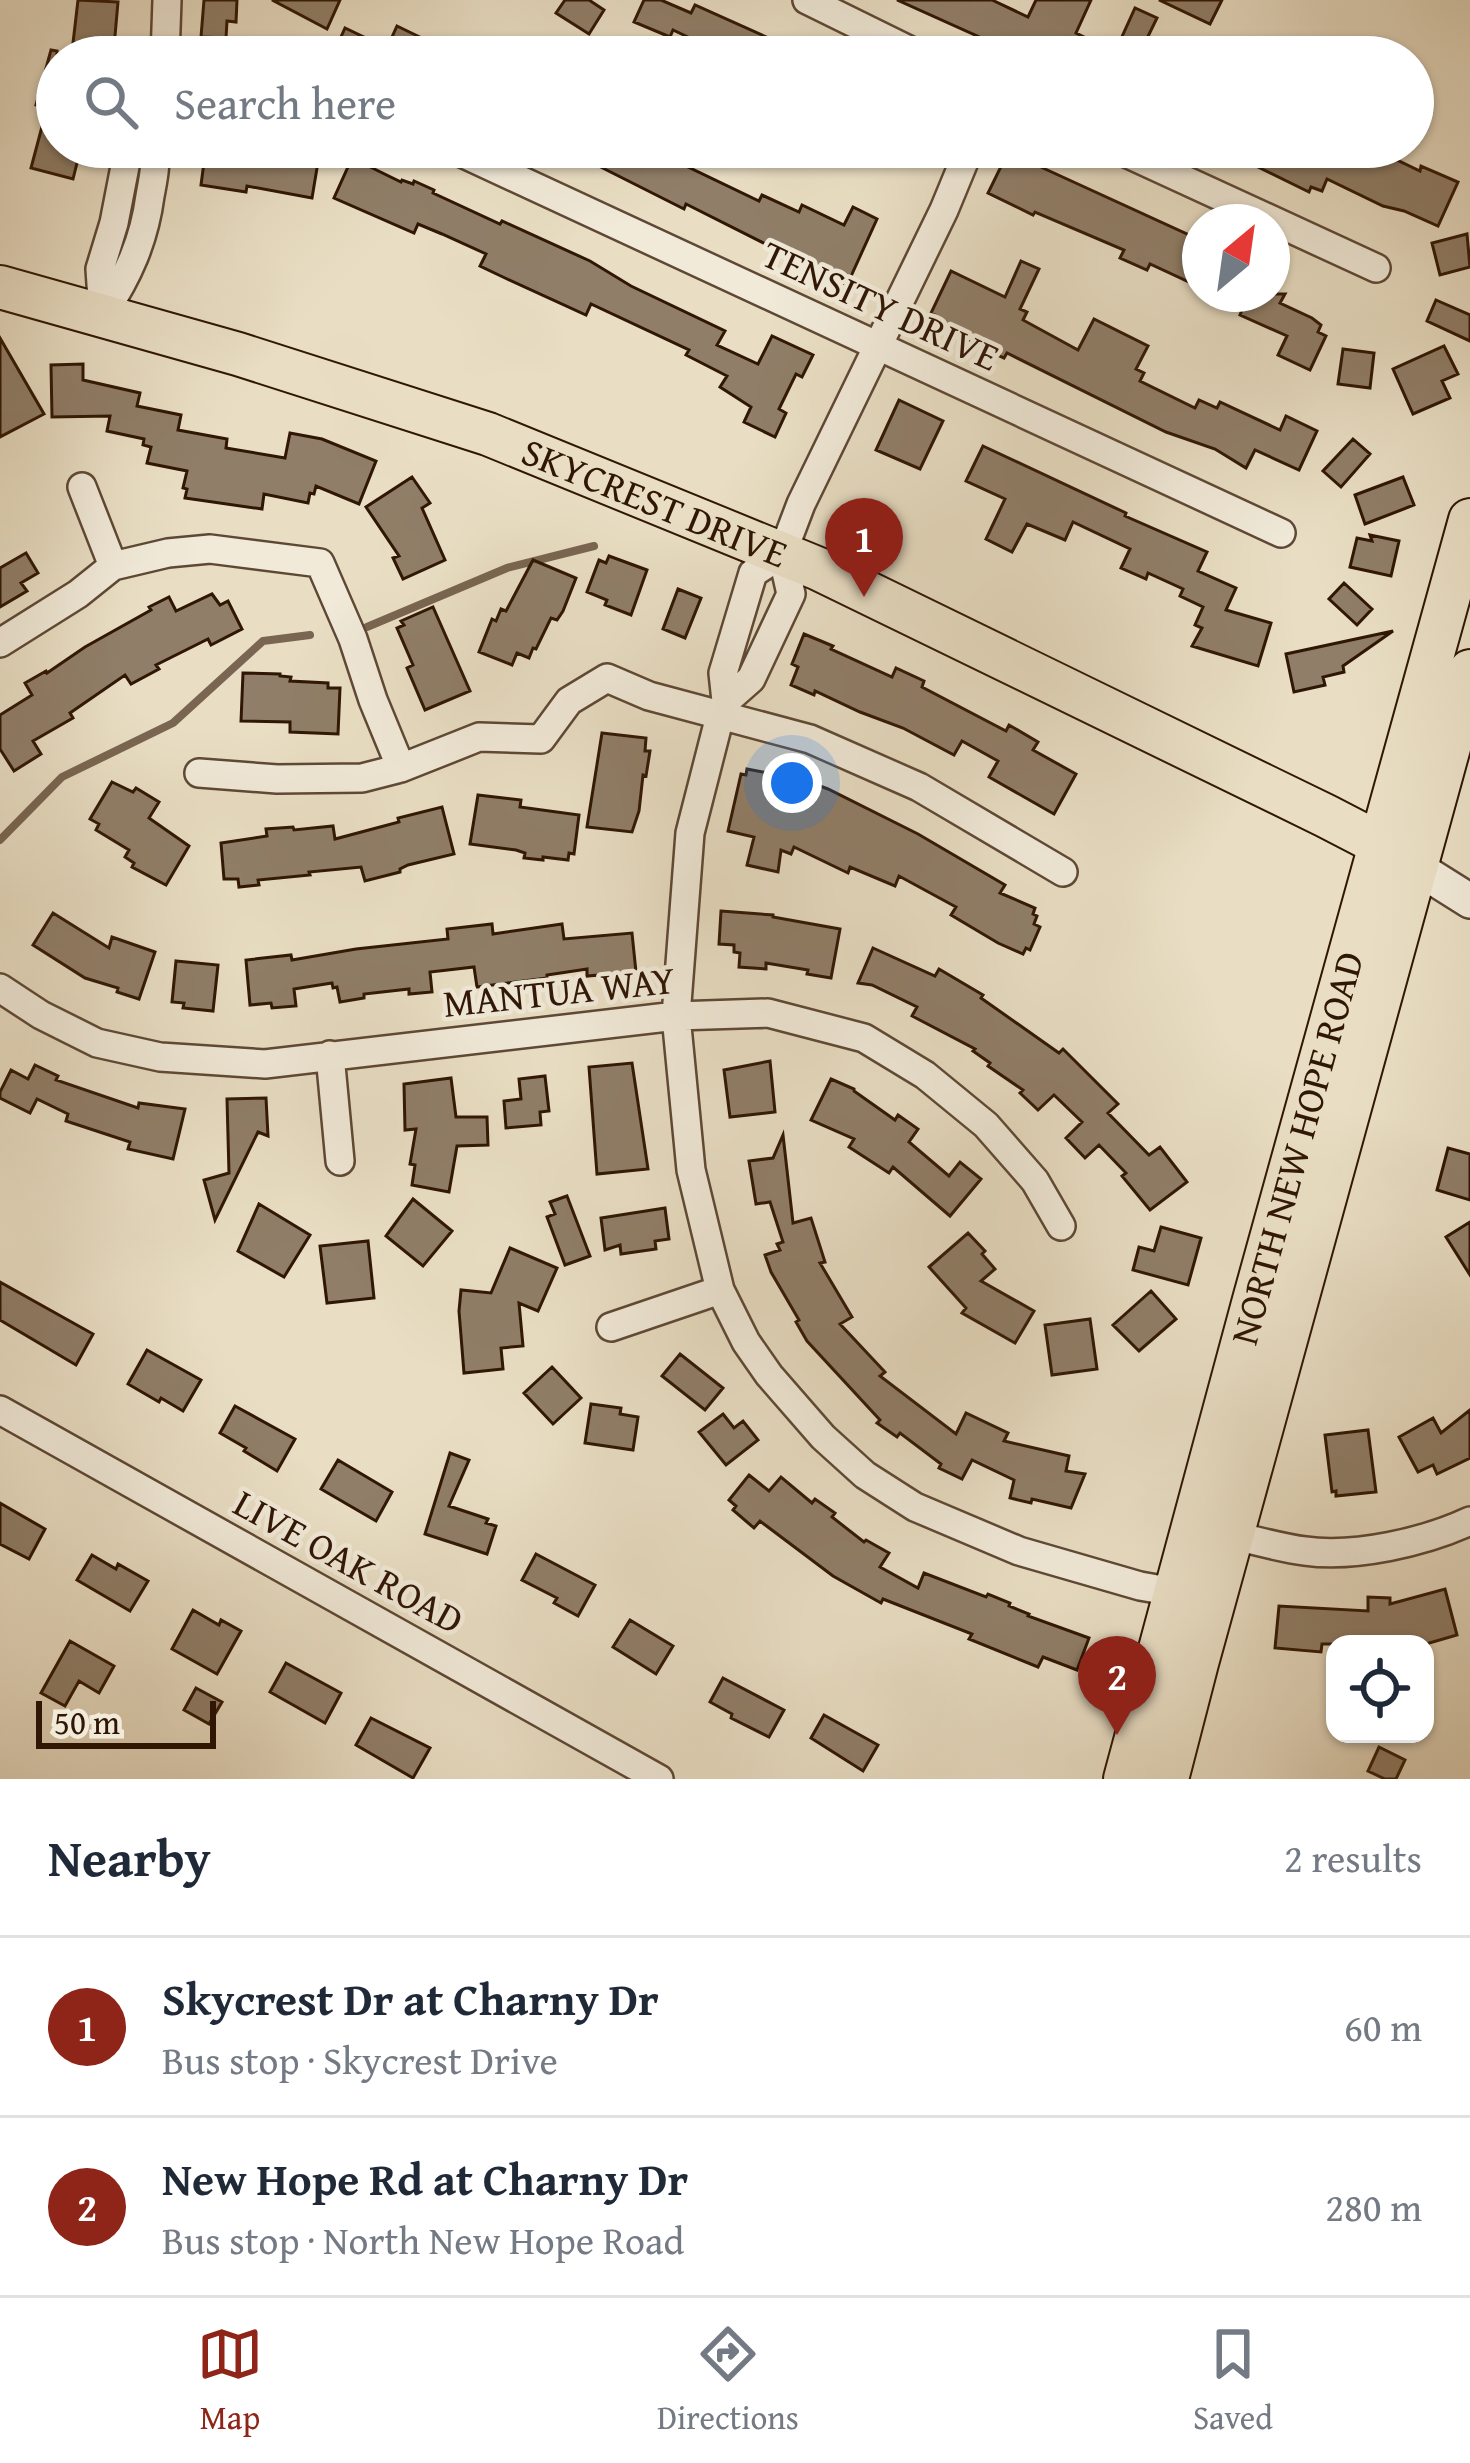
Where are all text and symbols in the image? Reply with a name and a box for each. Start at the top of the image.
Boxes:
search box [36,36,1434,168]
icon: search [78,69,144,135]
text: Search here [174,70,396,135]
north arrow [1182,204,1290,312]
street label: TENSITY DRIVE [753,225,1009,384]
street label: SKYCREST DRIVE [514,422,796,581]
pin: 1 [825,498,903,597]
your location [762,753,822,813]
street label: NORTH NEW HOPE ROAD [1214,945,1377,1351]
street label: MANTUA WAY [440,950,678,1031]
street label: LIVE OAK ROAD [224,1474,475,1647]
map controls [1326,1635,1434,1743]
button: locate [1326,1635,1434,1743]
pin: 2 [1078,1636,1156,1735]
scale bar [36,1695,216,1748]
text: 50 m [54,1698,120,1746]
text: Nearby [48,1820,211,1895]
text: 2 results [1284,1829,1422,1886]
text: Skycrest Dr at Charny Dr [162,1966,659,2031]
text: 1 [77,1998,97,2055]
text: 60 m [1344,1998,1422,2055]
text: Bus stop · Skycrest Drive [162,2031,558,2088]
text: New Hope Rd at Charny Dr [162,2146,688,2211]
text: 2 [77,2178,97,2235]
text: 280 m [1325,2178,1422,2235]
text: Bus stop · North New Hope Road [162,2211,684,2268]
tab: Map [197,2321,263,2441]
tab: Directions [657,2321,799,2441]
tab: Saved [1193,2321,1273,2441]

